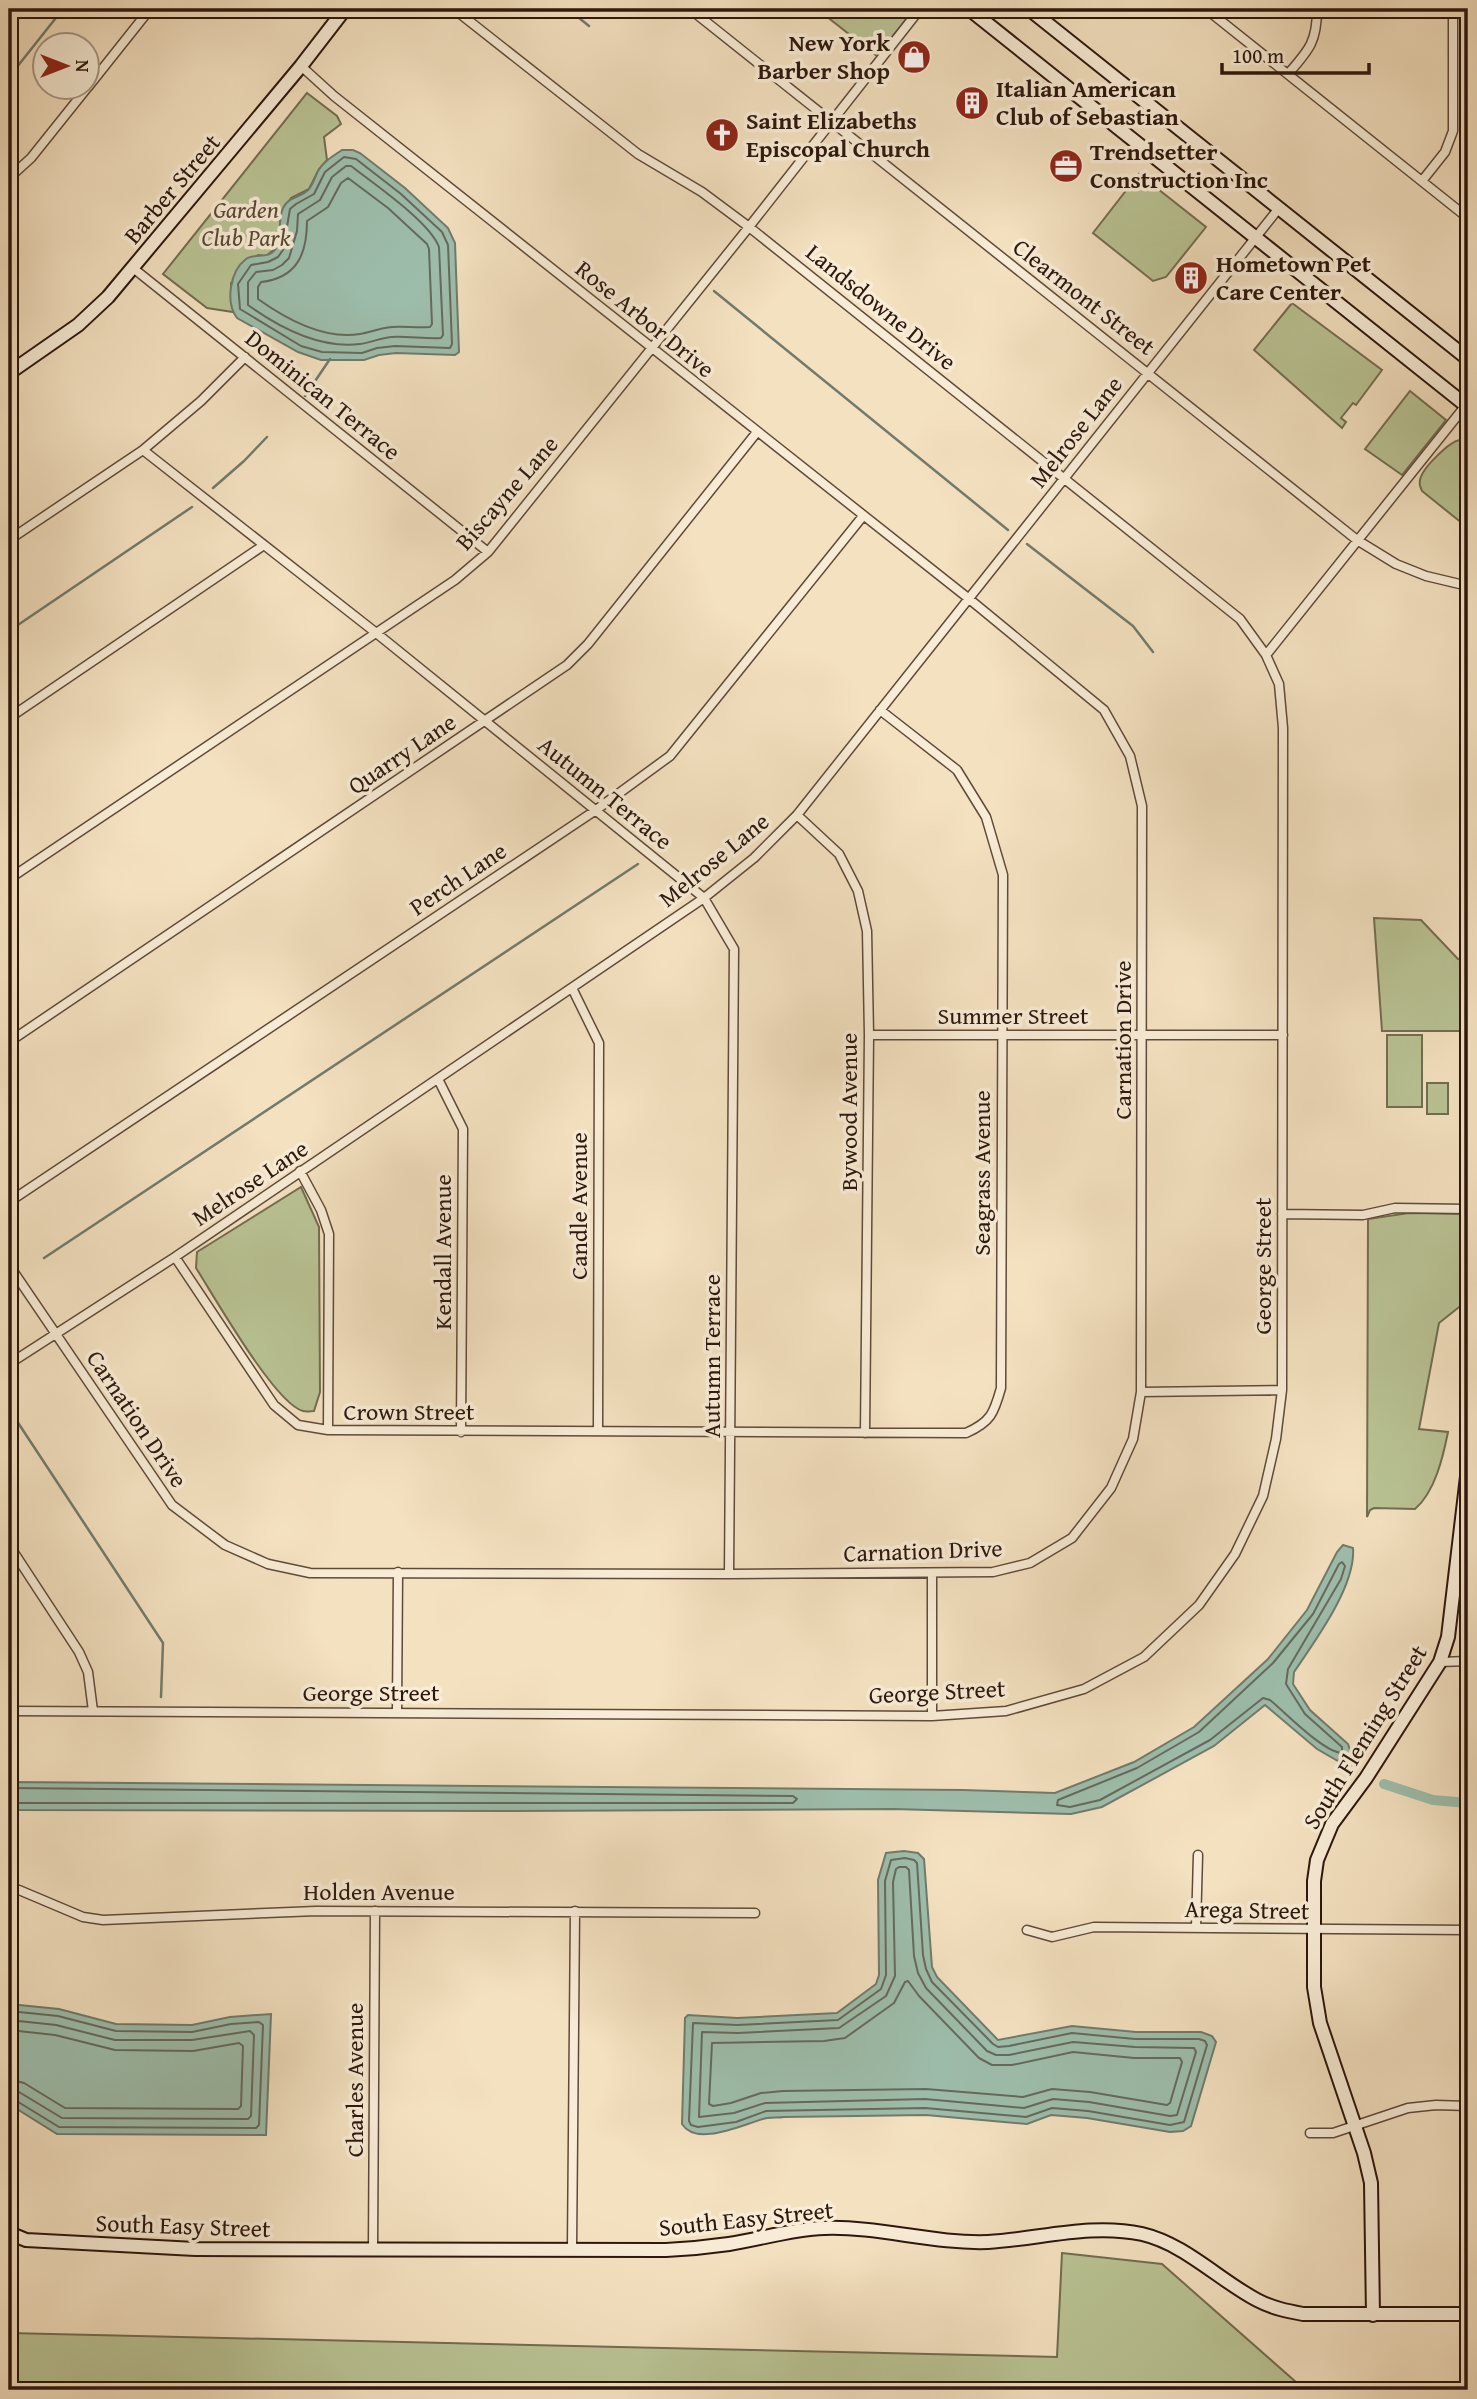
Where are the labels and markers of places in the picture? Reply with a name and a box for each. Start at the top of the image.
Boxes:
place label: New York Barber Shop [757,25,890,88]
shop icon: New York Barber Shop [895,38,933,76]
place label: Italian American Club of Sebastian [996,71,1179,134]
building icon: Italian American Club of Sebastian [953,84,991,122]
place label: Saint Elizabeths Episcopal Church [746,103,930,166]
church icon: Saint Elizabeths Episcopal Church [703,116,741,154]
place label: Trendsetter Construction Inc [1090,134,1268,197]
office icon: Trendsetter Construction Inc [1047,147,1085,185]
place label: Hometown Pet Care Center [1216,246,1371,309]
building icon: Hometown Pet Care Center [1172,259,1210,297]

